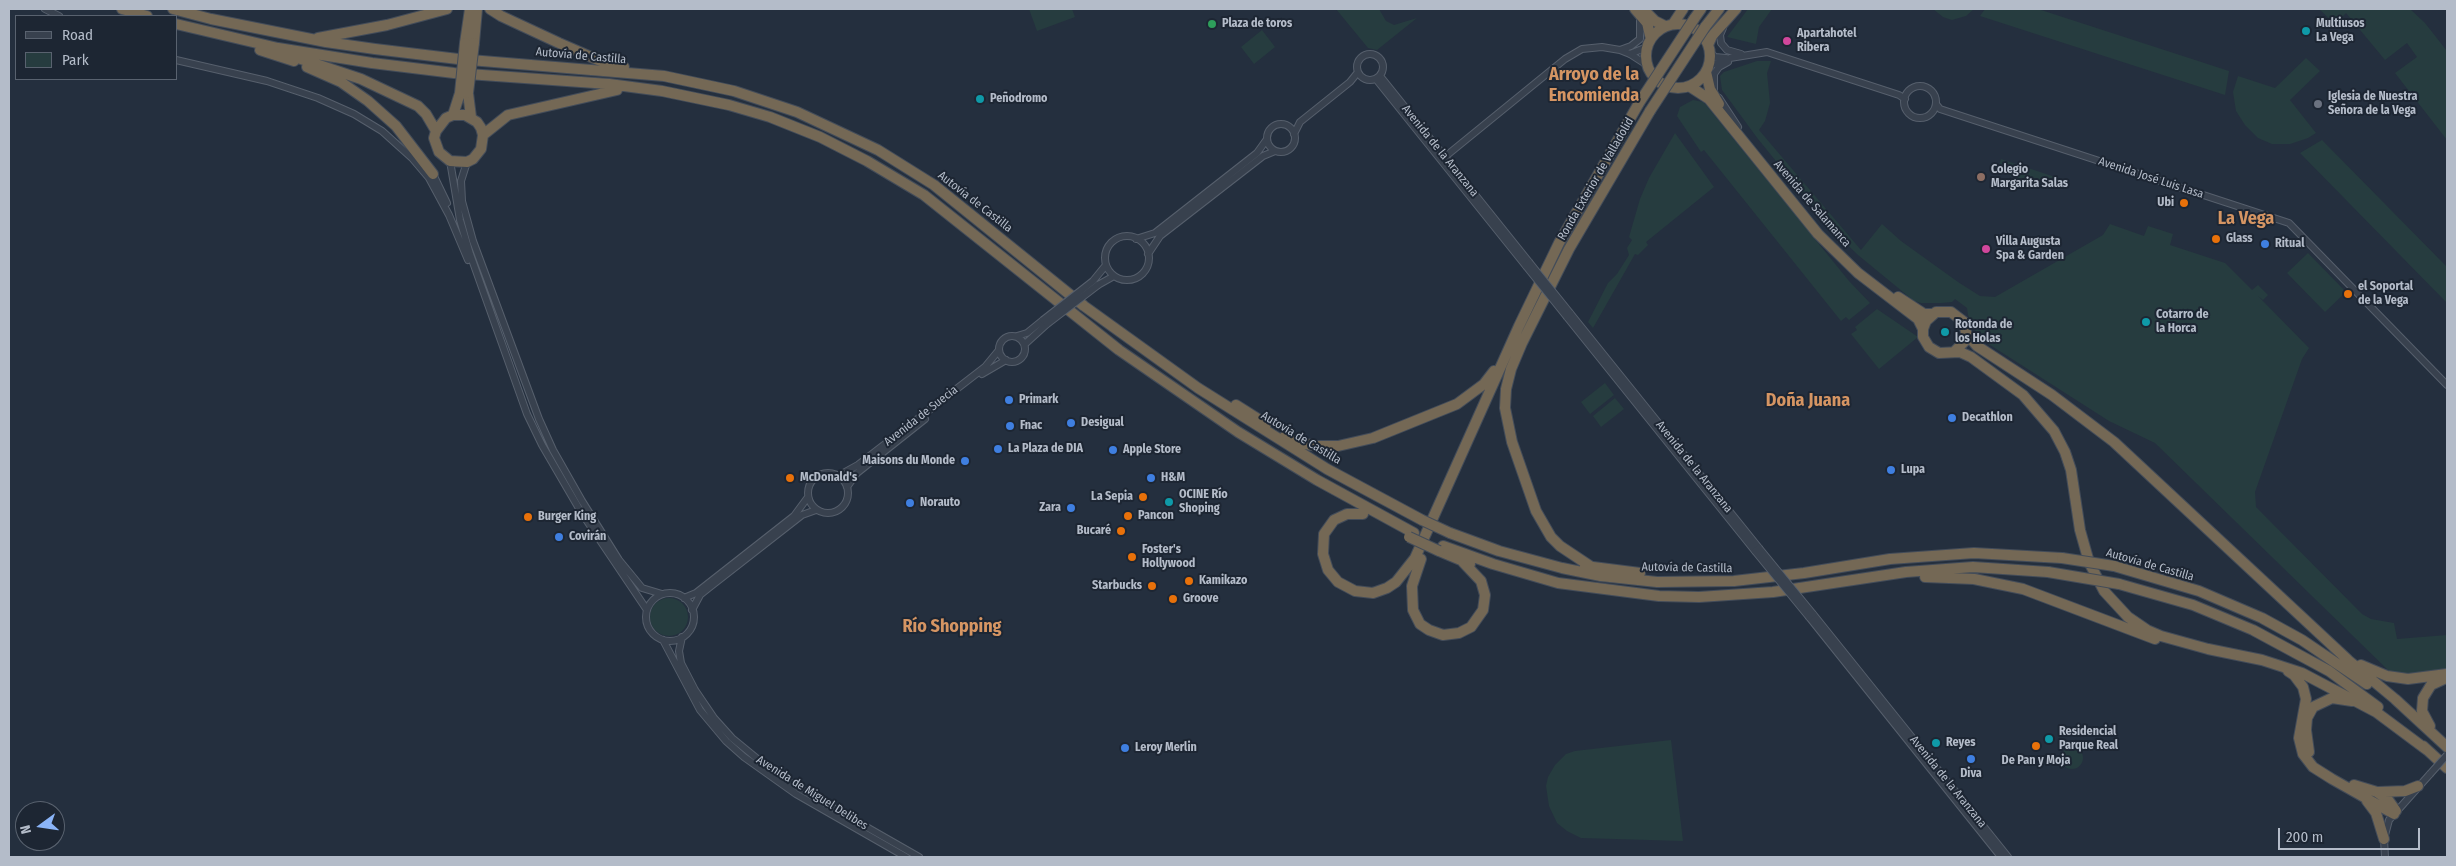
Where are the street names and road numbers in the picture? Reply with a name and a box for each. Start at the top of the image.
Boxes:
street label: Autovía de Castilla [535,45,627,67]
street label: Avenida de la Aranzana [1399,102,1481,200]
street label: Ronda Exterior de Valladolid [1555,115,1637,243]
street label: Avenida José Luis Lasa [2097,154,2205,202]
street label: Avenida de Salamanca [1770,158,1854,250]
street label: Autovía de Castilla [935,168,1015,236]
street label: Avenida de Suecia [881,383,961,449]
street label: Autovía de Castilla [1258,408,1344,468]
street label: Avenida de la Aranzana [1653,418,1735,516]
street label: Autovía de Castilla [2104,546,2196,584]
street label: Autovía de Castilla [1641,560,1733,576]
street label: Avenida de la Aranzana [1907,733,1989,831]
street label: Avenida de Miguel Delibes [753,753,871,833]

